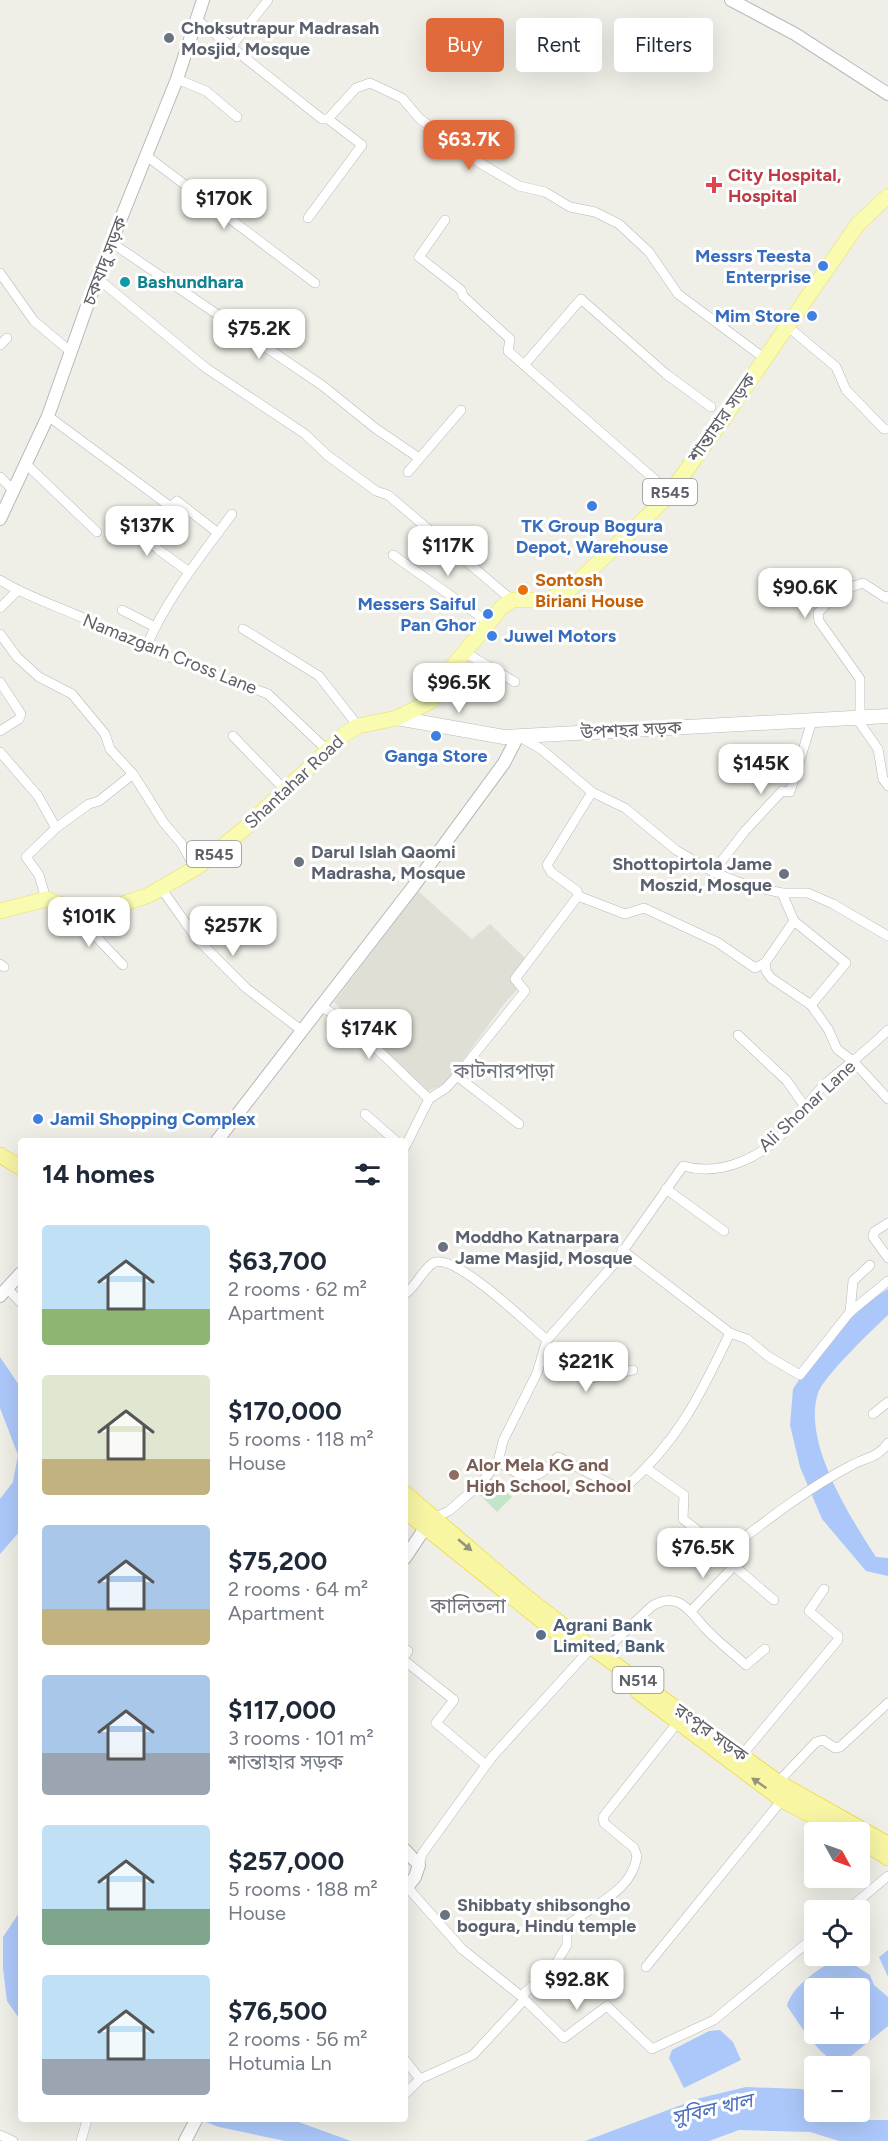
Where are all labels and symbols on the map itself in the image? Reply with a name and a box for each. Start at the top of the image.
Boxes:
place label: Choksutrapur Madrasah Mosjid, Mosque [181,17,379,60]
marker: Choksutrapur Madrasah Mosjid, Mosque [162,31,176,45]
pin: $63.7K [420,120,518,171]
place label: City Hospital, Hospital [728,164,842,207]
marker: City Hospital, Hospital [705,176,723,194]
pin: $170K [182,179,266,230]
street label: চকযাদু সড়ক [78,213,132,309]
place label: Messrs Teesta Enterprise [695,245,811,288]
marker: Messrs Teesta Enterprise [816,259,830,273]
place label: Bashundhara [137,271,244,293]
marker: Bashundhara [118,275,132,289]
place label: Mim Store [715,305,800,327]
pin: $75.2K [210,309,308,360]
marker: Mim Store [805,309,819,323]
street label: শান্তাহার সড়ক [683,369,761,468]
road number: R545 [643,479,697,505]
marker: TK Group Bogura Depot, Warehouse [585,499,599,513]
pin: $137K [105,506,189,557]
place label: TK Group Bogura Depot, Warehouse [516,515,668,558]
pin: $117K [406,526,490,577]
pin: $90.6K [756,568,854,619]
place label: Sontosh Biriani House [535,569,644,612]
marker: Sontosh Biriani House [516,583,530,597]
place label: Messers Saiful Pan Ghor [357,593,476,636]
marker: Messers Saiful Pan Ghor [481,607,495,621]
street label: Namazgarh Cross Lane [80,609,260,699]
place label: Juwel Motors [504,625,617,647]
marker: Juwel Motors [485,629,499,643]
pin: $96.5K [410,663,508,714]
street label: উপশহর সড়ক [579,716,683,744]
marker: Ganga Store [429,729,443,743]
street label: Shantahar Road [240,730,348,834]
pin: $145K [719,744,803,795]
place label: Ganga Store [384,745,488,767]
road number: R545 [187,841,241,867]
place label: Darul Islah Qaomi Madrasha, Mosque [311,841,465,884]
place label: Shottopirtola Jame Moszid, Mosque [612,853,772,896]
marker: Darul Islah Qaomi Madrasha, Mosque [292,855,306,869]
marker: Shottopirtola Jame Moszid, Mosque [777,867,791,881]
pin: $101K [47,897,131,948]
pin: $257K [191,906,275,957]
pin: $174K [327,1009,411,1060]
street label: Ali Shonar Lane [754,1055,860,1156]
district label: কাটনারপাড়া [453,1059,555,1083]
place label: Jamil Shopping Complex [50,1108,256,1130]
marker: Jamil Shopping Complex [31,1112,45,1126]
place label: Moddho Katnarpara Jame Masjid, Mosque [455,1226,633,1269]
marker: Moddho Katnarpara Jame Masjid, Mosque [436,1240,450,1254]
pin: $221K [544,1342,628,1393]
place label: Alor Mela KG and High School, School [466,1454,631,1497]
marker: Alor Mela KG and High School, School [447,1468,461,1482]
pin: $76.5K [654,1528,752,1579]
one-way arrow [457,1538,472,1551]
district label: কালিতলা [429,1594,506,1618]
place label: Agrani Bank Limited, Bank [553,1614,665,1657]
marker: Agrani Bank Limited, Bank [534,1628,548,1642]
road number: N514 [612,1667,664,1693]
street label: রংপুর সড়ক [669,1698,752,1767]
one-way arrow [751,1777,767,1789]
north arrow [804,1822,870,1888]
place label: Shibbaty shibsongho bogura, Hindu temple [457,1894,636,1937]
marker: Shibbaty shibsongho bogura, Hindu temple [438,1908,452,1922]
pin: $92.8K [528,1960,626,2011]
water label: সুবিল খাল [669,2087,758,2130]

